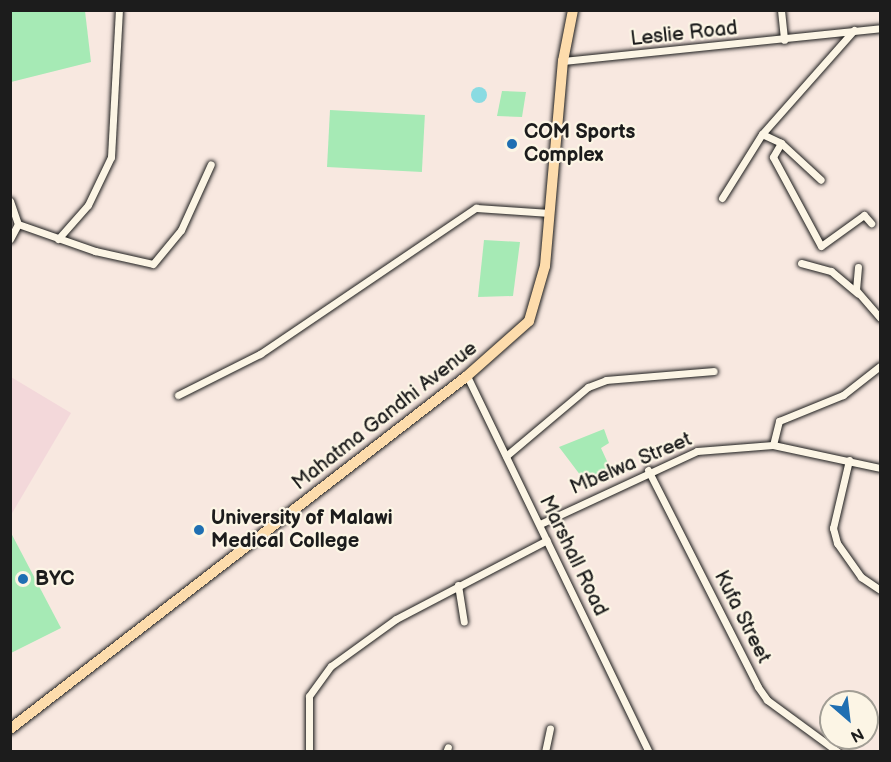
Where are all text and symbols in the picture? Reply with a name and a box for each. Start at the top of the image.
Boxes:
street label: Leslie Road [629,16,739,52]
place label: COM Sports Complex [524,120,635,167]
marker: COM Sports Complex [505,137,519,151]
street label: Mahatma Gandhi Avenue [288,336,482,496]
street label: Mbelwa Street [567,428,695,500]
street label: Marshall Road [534,492,612,620]
place label: University of Malawi Medical College [211,506,393,553]
marker: University of Malawi Medical College [192,523,206,537]
place label: BYC [35,567,74,591]
street label: Kufa Street [708,567,776,667]
marker: BYC [16,572,30,586]
north arrow [819,690,879,750]
text: N [847,723,867,746]

